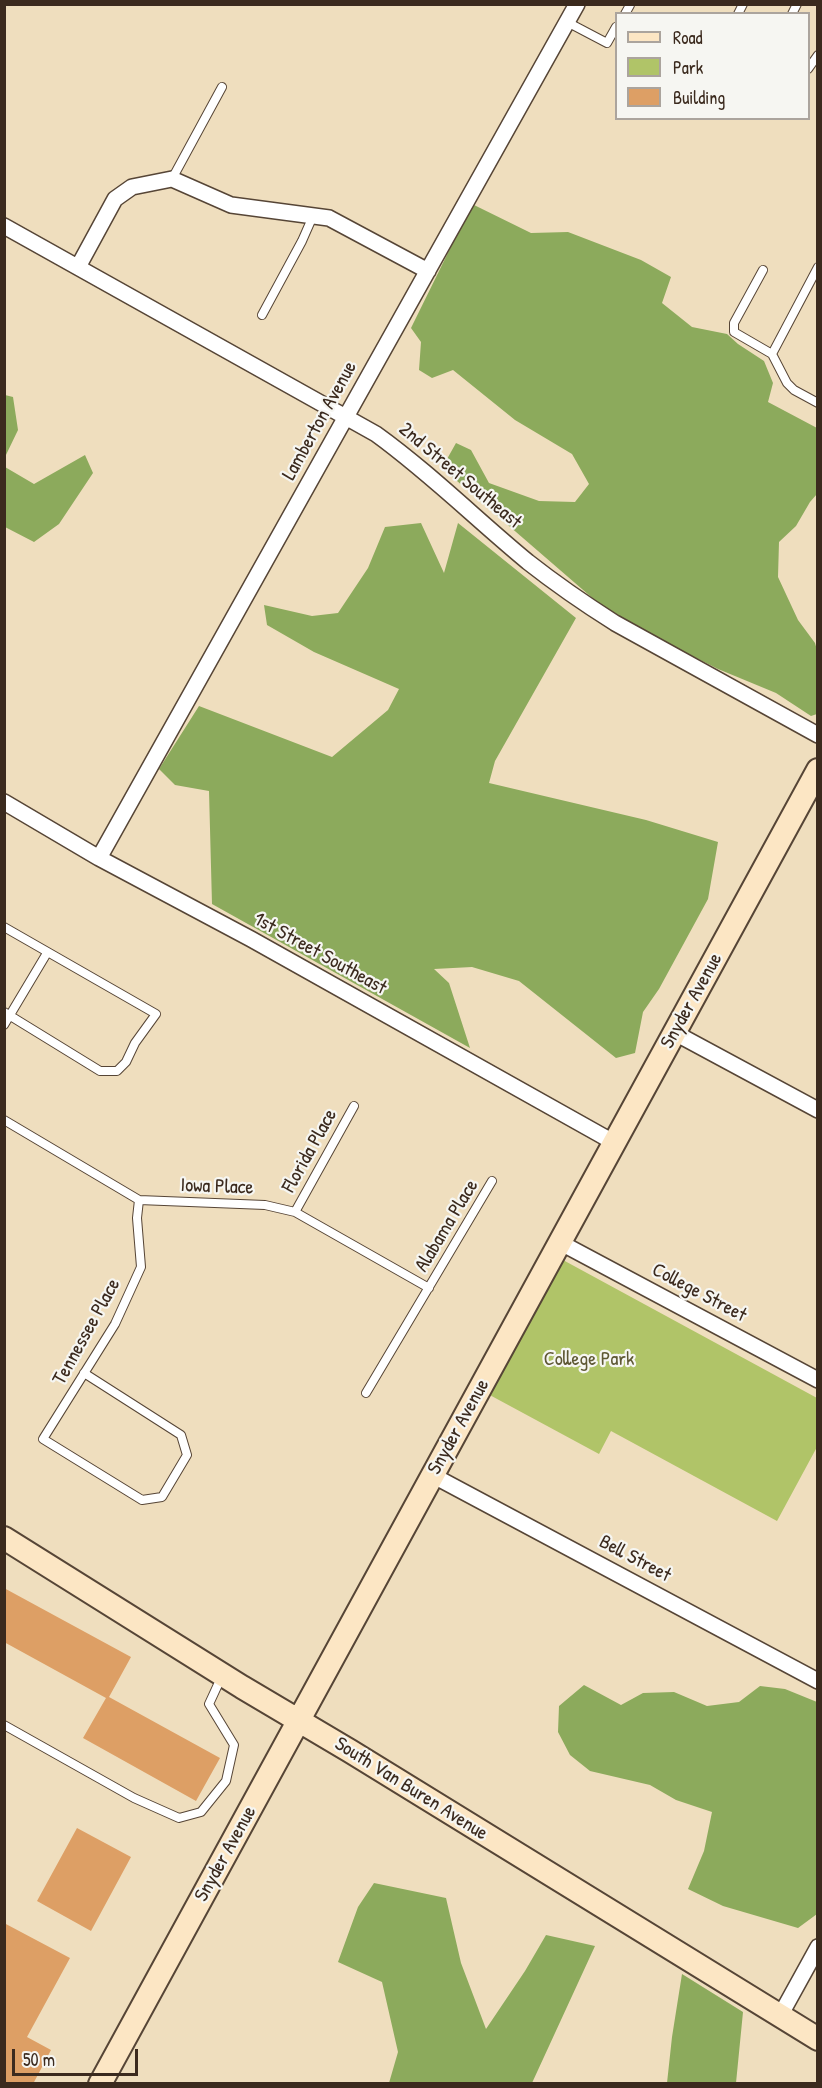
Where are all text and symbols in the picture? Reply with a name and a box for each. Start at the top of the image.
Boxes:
legend [615,12,810,120]
text: Road [673,25,703,50]
text: Park [673,55,703,80]
text: Building [673,85,725,110]
street label: Lamberton Avenue [277,357,363,485]
street label: 2nd Street Southeast [394,418,526,534]
street label: 1st Street Southeast [249,908,391,1000]
street label: Snyder Avenue [656,949,728,1053]
street label: Florida Place [277,1105,343,1197]
street label: Iowa Place [180,1174,254,1200]
street label: Alabama Place [410,1175,484,1277]
street label: College Street [648,1258,750,1328]
street label: Tennessee Place [48,1275,126,1389]
park label: College Park [544,1348,634,1372]
street label: Snyder Avenue [423,1375,495,1479]
street label: Bell Street [595,1530,675,1588]
street label: South Van Buren Avenue [330,1732,492,1846]
street label: Snyder Avenue [190,1802,262,1906]
scale bar [15,2037,141,2075]
text: 50 m [23,2047,55,2072]

